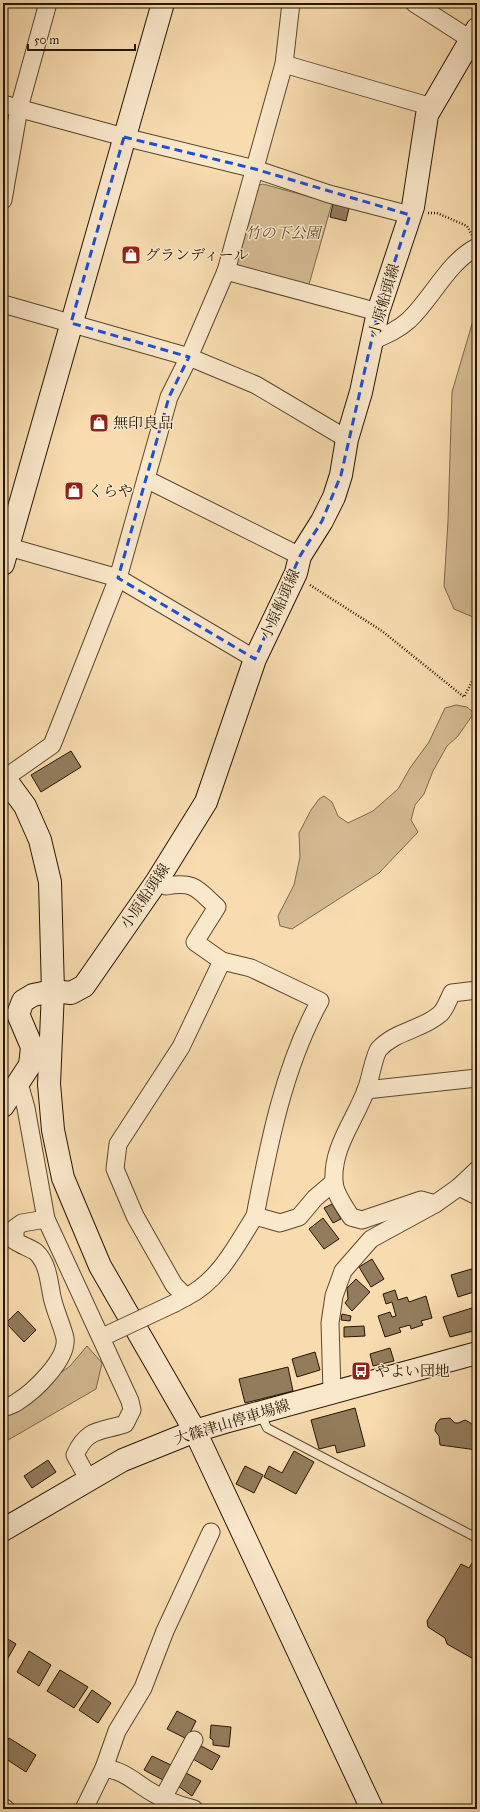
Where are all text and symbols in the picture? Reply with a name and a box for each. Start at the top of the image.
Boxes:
scale bar [28,26,135,52]
text: 50 m [34,33,59,47]
park label: 竹の下公園 [245,224,323,242]
shop icon: グランディール [120,244,142,266]
place label: グランディール [145,246,249,264]
street label: 小原船頭線 [365,261,403,339]
shop icon: 無印良品 [88,412,110,434]
place label: 無印良品 [113,414,173,432]
shop icon: くらや [63,480,85,502]
place label: くらや [88,482,133,500]
street label: 小原船頭線 [257,566,303,642]
street label: 小原船頭線 [117,860,173,932]
bus stop icon: やよい団地 [350,1360,372,1382]
place label: やよい団地 [375,1362,450,1380]
street label: 大篠津山停車場線 [172,1396,292,1448]

